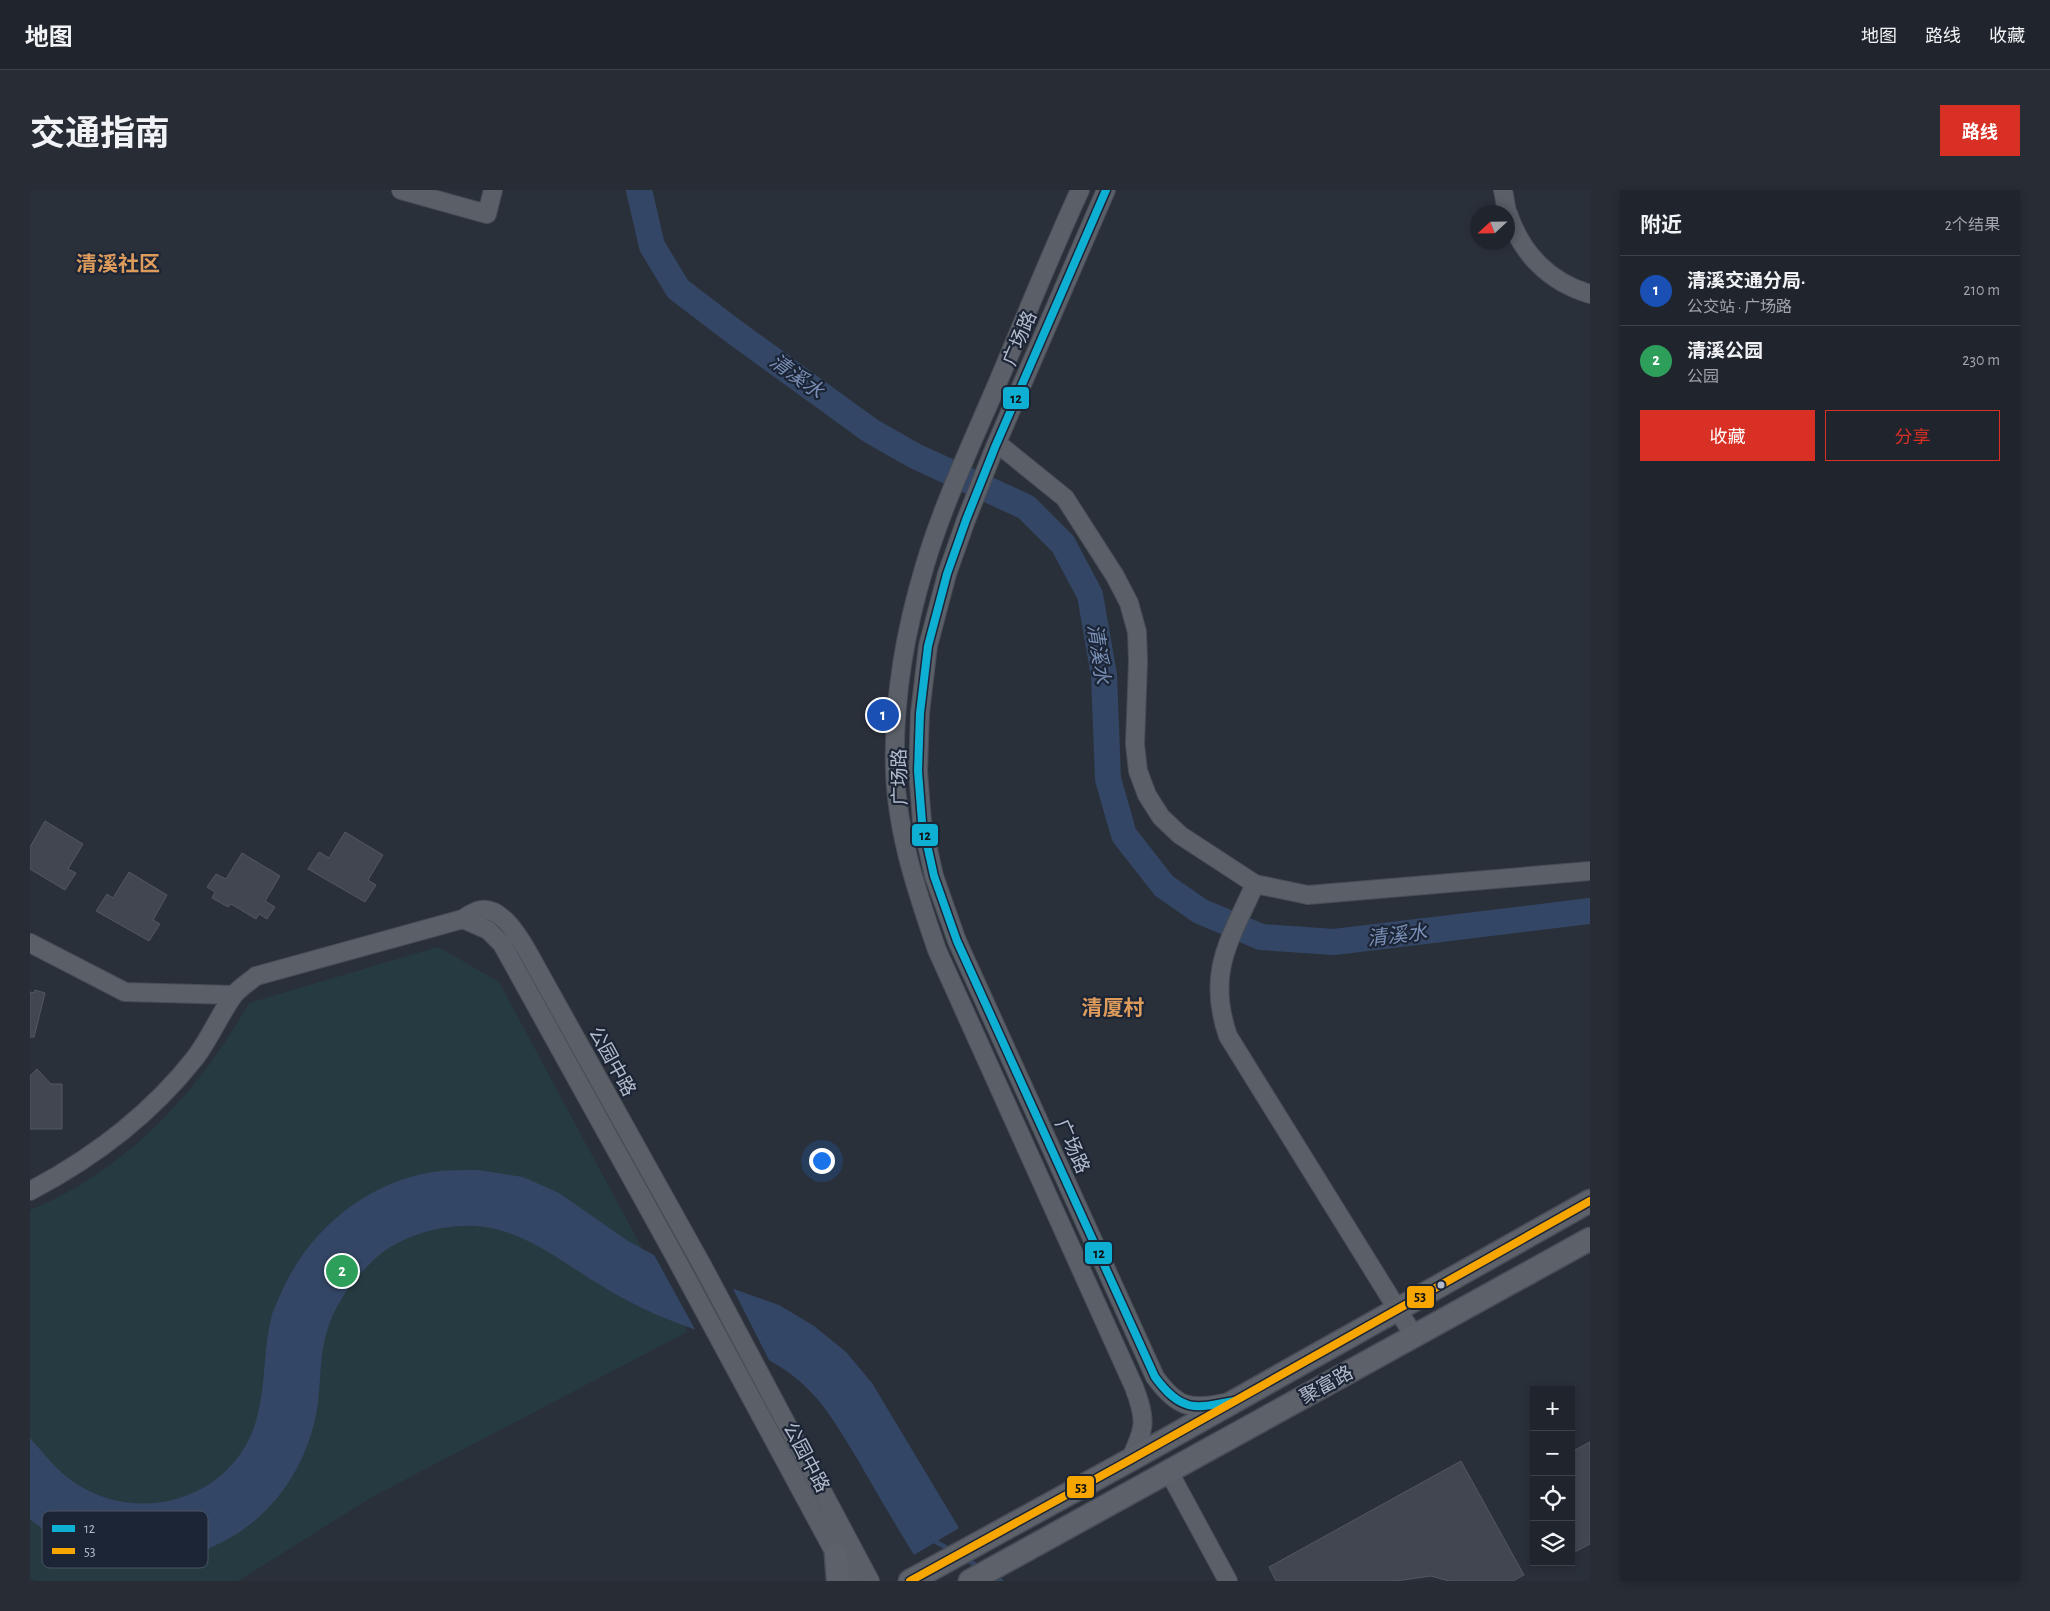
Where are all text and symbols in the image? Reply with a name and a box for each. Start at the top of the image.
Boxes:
text: 地图 [25,26,73,50]
text: 地图 [1861,28,1897,46]
text: 路线 [1925,28,1961,46]
text: 收藏 [1989,28,2025,46]
button: 路线 [1940,105,2020,156]
text: 交通指南 [30,117,170,152]
north arrow [1470,205,1515,250]
text: 附近 [1640,215,1682,236]
text: 2个结果 [1945,217,2000,233]
district label: 清溪社区 [76,253,160,275]
text: 清溪交通分局· [1687,272,1805,291]
text: 1 [1653,282,1659,298]
text: 210 m [1963,282,2000,298]
text: 公交站 · 广场路 [1687,299,1792,315]
street label: 广场路 [1000,308,1040,369]
text: 清溪公园 [1687,342,1763,361]
water label: 清溪水 [766,350,828,403]
text: 2 [1652,352,1660,368]
text: 230 m [1962,352,2000,368]
text: 公园 [1687,369,1719,385]
line badge: 12 [1002,386,1030,410]
text: 12 [1010,392,1022,406]
button: 收藏 [1640,410,1815,461]
button: 分享 [1825,410,2000,461]
water label: 清溪水 [1084,623,1113,686]
pin: 1 [867,696,899,734]
street label: 广场路 [890,748,910,806]
line badge: 12 [911,823,939,847]
text: 12 [919,829,931,843]
water label: 清溪水 [1366,921,1429,950]
district label: 清厦村 [1082,997,1145,1019]
street label: 公园中路 [585,1023,639,1100]
street label: 广场路 [1051,1116,1093,1177]
your location [809,1148,835,1174]
line badge: 12 [1084,1241,1113,1265]
text: 12 [1093,1247,1105,1261]
pin: 2 [326,1252,358,1290]
unlabelled marker [1436,1280,1446,1290]
line badge: 53 [1406,1285,1435,1309]
text: 53 [1414,1290,1426,1304]
street label: 聚富路 [1296,1361,1356,1407]
map controls [1530,1386,1575,1566]
button: + [1530,1386,1575,1431]
street label: 公园中路 [779,1419,833,1496]
button: − [1530,1431,1575,1476]
line badge: 53 [1066,1475,1095,1499]
button: locate [1530,1476,1575,1521]
text: 53 [1075,1481,1087,1495]
legend [42,1511,208,1568]
button: layers [1530,1521,1575,1566]
text: 12 [84,1522,95,1536]
text: 53 [84,1545,96,1559]

